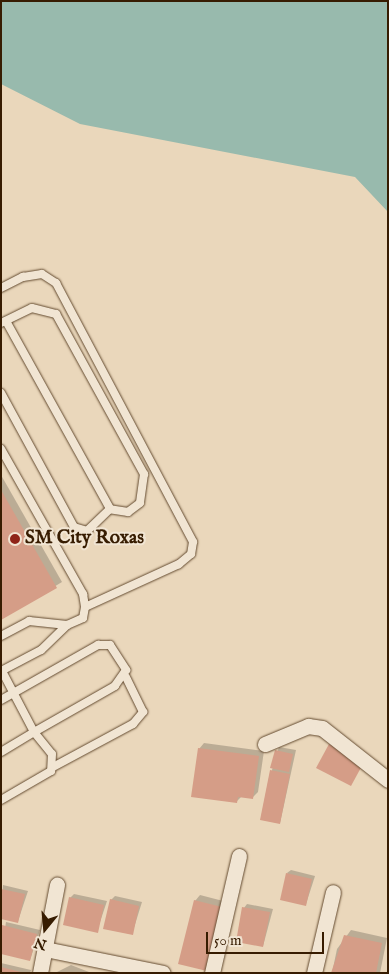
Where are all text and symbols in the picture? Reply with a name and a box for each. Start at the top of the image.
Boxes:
place label: SM City Roxas [25,528,144,550]
marker: SM City Roxas [9,533,21,545]
north arrow [20,904,70,954]
scale bar [209,922,326,954]
text: 50 m [214,931,242,950]
text: N [32,933,49,954]

